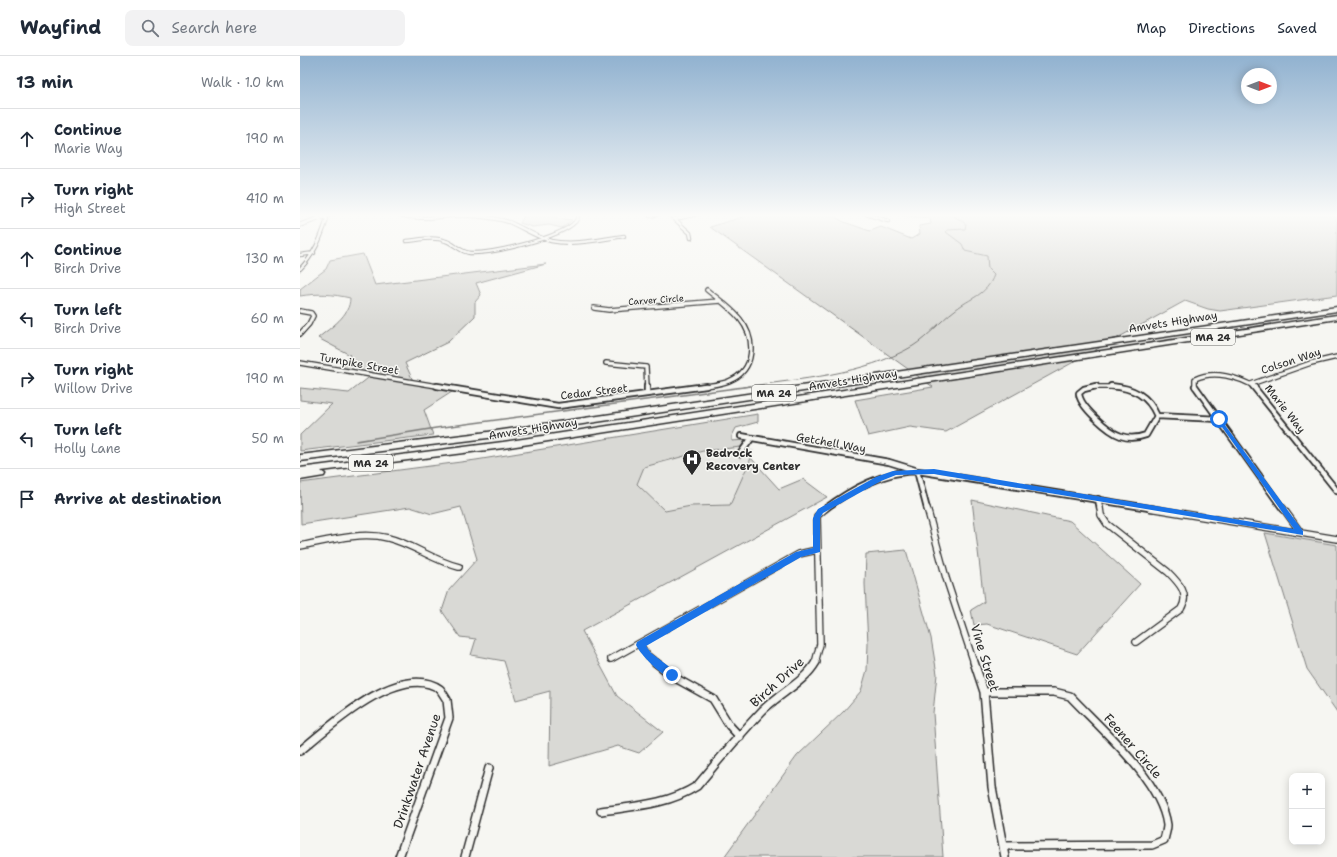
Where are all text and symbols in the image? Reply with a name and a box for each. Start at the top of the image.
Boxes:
search box [125,10,405,46]
text: Wayfind [20,15,101,40]
icon: search [139,17,161,39]
text: Search here [171,18,257,38]
text: Map [1137,19,1167,37]
text: Directions [1189,19,1255,37]
text: Saved [1277,19,1317,37]
north arrow [1241,68,1277,104]
text: 13 min [16,71,73,93]
text: Walk · 1.0 km [201,74,284,91]
text: Continue [54,120,122,140]
icon: ahead [16,128,38,150]
text: 190 m [245,130,284,147]
text: Marie Way [54,140,123,157]
text: Turn right [54,180,134,200]
icon: right [16,188,38,210]
text: 410 m [246,190,284,207]
text: High Street [54,200,126,217]
text: Continue [54,240,122,260]
icon: ahead [16,248,38,270]
text: 130 m [246,250,284,267]
text: Birch Drive [54,260,121,277]
street label: Carver Circle [628,292,684,308]
text: Turn left [54,300,122,320]
icon: left [16,308,38,330]
street label: Amvets Highway [1128,308,1218,336]
text: 60 m [251,310,284,327]
text: Birch Drive [54,320,121,337]
road number: MA 24 [1191,329,1235,345]
street label: Colson Way [1259,344,1323,378]
street label: Turnpike Street [318,350,400,378]
text: Turn right [54,360,134,380]
street label: Amvets Highway [808,366,898,394]
icon: right [16,368,38,390]
text: 190 m [245,370,284,387]
text: Willow Drive [54,380,133,397]
street label: Cedar Street [560,380,629,404]
street label: Marie Way [1261,381,1309,437]
road number: MA 24 [752,385,796,401]
route start [1210,410,1228,428]
street label: Amvets Highway [488,415,578,443]
text: Turn left [54,420,122,440]
icon: left [16,428,38,450]
street label: Getchell Way [795,429,867,457]
text: 50 m [251,430,284,447]
text: Holly Lane [54,440,121,457]
place label: Bedrock Recovery Center [706,446,800,474]
hospital icon: Bedrock Recovery Center [681,448,703,476]
road number: MA 24 [349,455,393,471]
icon: arrive [16,488,38,510]
text: Arrive at destination [54,489,222,509]
street label: Vine Street [967,622,1003,694]
street label: Birch Drive [746,653,808,711]
route end [663,666,681,684]
street label: Feener Circle [1100,710,1166,782]
street label: Drinkwater Avenue [389,711,445,831]
map controls [1289,773,1325,845]
button: + [1289,773,1325,809]
button: − [1289,809,1325,845]

